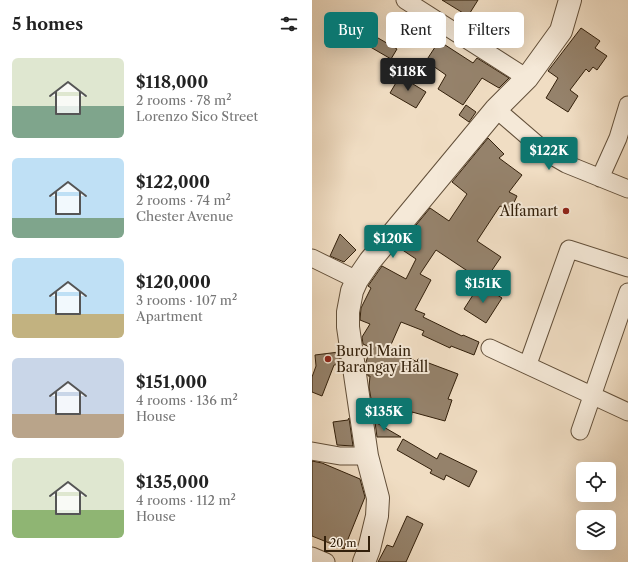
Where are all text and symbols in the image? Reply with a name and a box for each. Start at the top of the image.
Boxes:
chip: Buy [324,12,378,48]
chip: Rent [386,12,446,48]
chip: Filters [454,12,524,48]
icon: filters [278,13,300,35]
text: 5 homes [12,14,83,34]
pin: $118K [380,58,436,92]
text: $118K [389,63,427,79]
text: $118,000 [136,72,208,92]
icon: home [44,74,92,122]
text: 2 rooms · 78 m² [136,92,232,108]
text: Lorenzo Sico Street [136,108,258,124]
pin: $122K [521,137,577,171]
text: $122K [530,142,568,158]
text: $122,000 [136,172,210,192]
icon: home [44,174,92,222]
text: 2 rooms · 74 m² [136,192,231,208]
place label: Alfamart [499,202,558,220]
marker: Alfamart [561,206,571,216]
text: Chester Avenue [136,208,233,224]
pin: $120K [365,225,421,259]
text: $120K [373,230,413,246]
pin: $151K [455,270,511,304]
text: $120,000 [136,272,211,292]
icon: home [44,274,92,322]
text: $151K [465,275,501,291]
text: 3 rooms · 107 m² [136,292,237,308]
text: Apartment [136,308,203,324]
place label: Burol Main Barangay Hall [336,342,428,376]
marker: Burol Main Barangay Hall [323,354,333,364]
text: $151,000 [136,372,207,392]
icon: home [44,374,92,422]
text: 4 rooms · 136 m² [136,392,238,408]
pin: $135K [356,398,412,432]
text: $135K [365,403,403,419]
text: House [136,408,176,424]
map controls [576,462,616,550]
button: locate [576,462,616,502]
text: $135,000 [136,472,209,492]
icon: home [44,474,92,522]
text: 4 rooms · 112 m² [136,492,236,508]
text: House [136,508,176,524]
button: layers [576,510,616,550]
scale bar [324,534,370,553]
text: 20 m [330,536,356,550]

